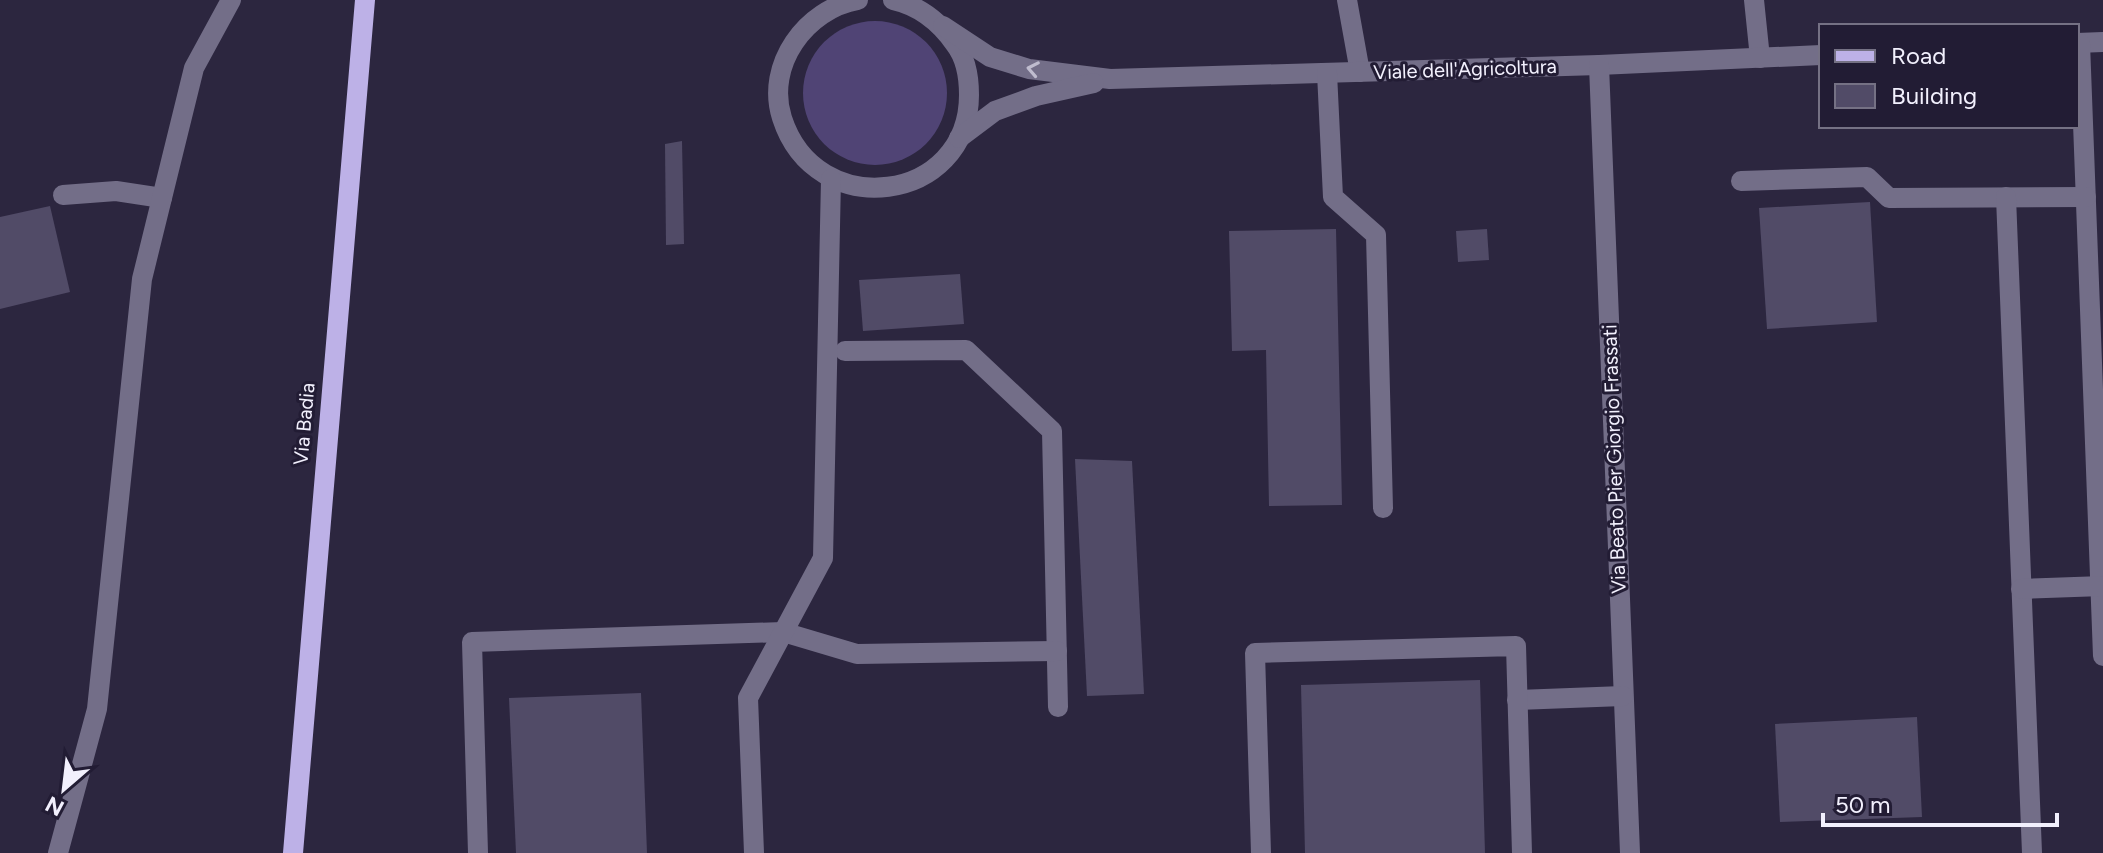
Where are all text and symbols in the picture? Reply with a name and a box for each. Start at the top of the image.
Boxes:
legend [1819,24,2079,128]
text: Road [1891,41,1946,70]
street label: Viale dell'Agricoltura [1373,54,1557,84]
one-way arrow [1026,61,1039,78]
text: Building [1891,81,1977,110]
street label: Via Beato Pier Giorgio Frassati [1597,324,1631,594]
street label: Via Badia [288,382,320,466]
north arrow [24,749,104,829]
scale bar [1823,777,2057,827]
text: N [41,790,69,822]
text: 50 m [1835,790,1891,819]

